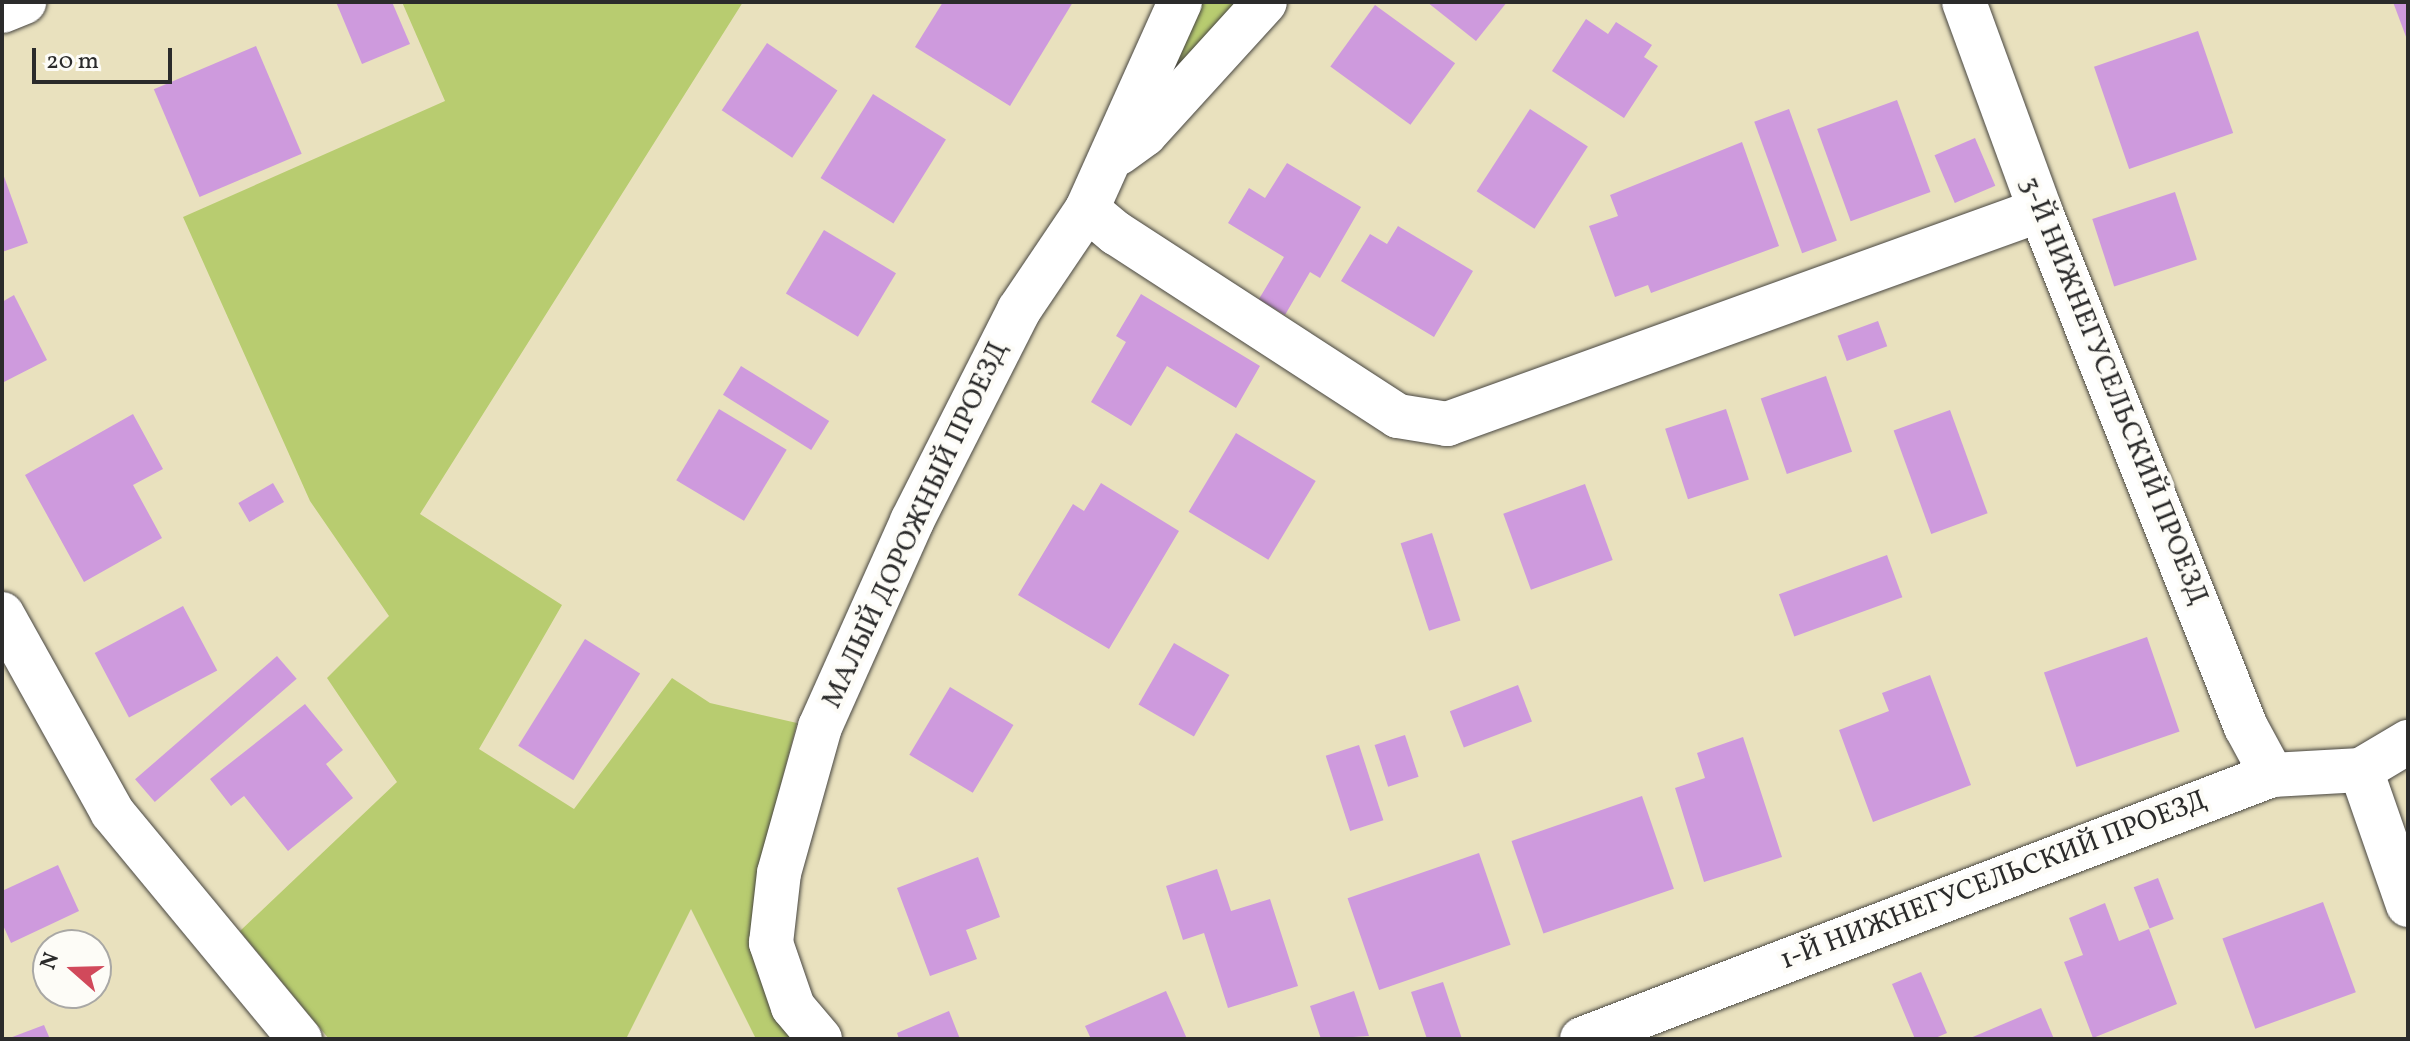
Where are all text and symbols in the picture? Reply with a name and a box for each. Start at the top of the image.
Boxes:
scale bar [36,32,176,82]
text: 20 m [46,45,99,79]
street label: 3-Й НИЖНЕГУСЕЛЬСКИЙ ПРОЕЗД [2012,172,2214,610]
street label: МАЛЫЙ ДОРОЖНЫЙ ПРОЕЗД [816,336,1016,714]
street label: 1-Й НИЖНЕГУСЕЛЬСКИЙ ПРОЕЗД [1776,784,2212,978]
north arrow [32,929,112,1009]
text: N [34,949,68,974]

